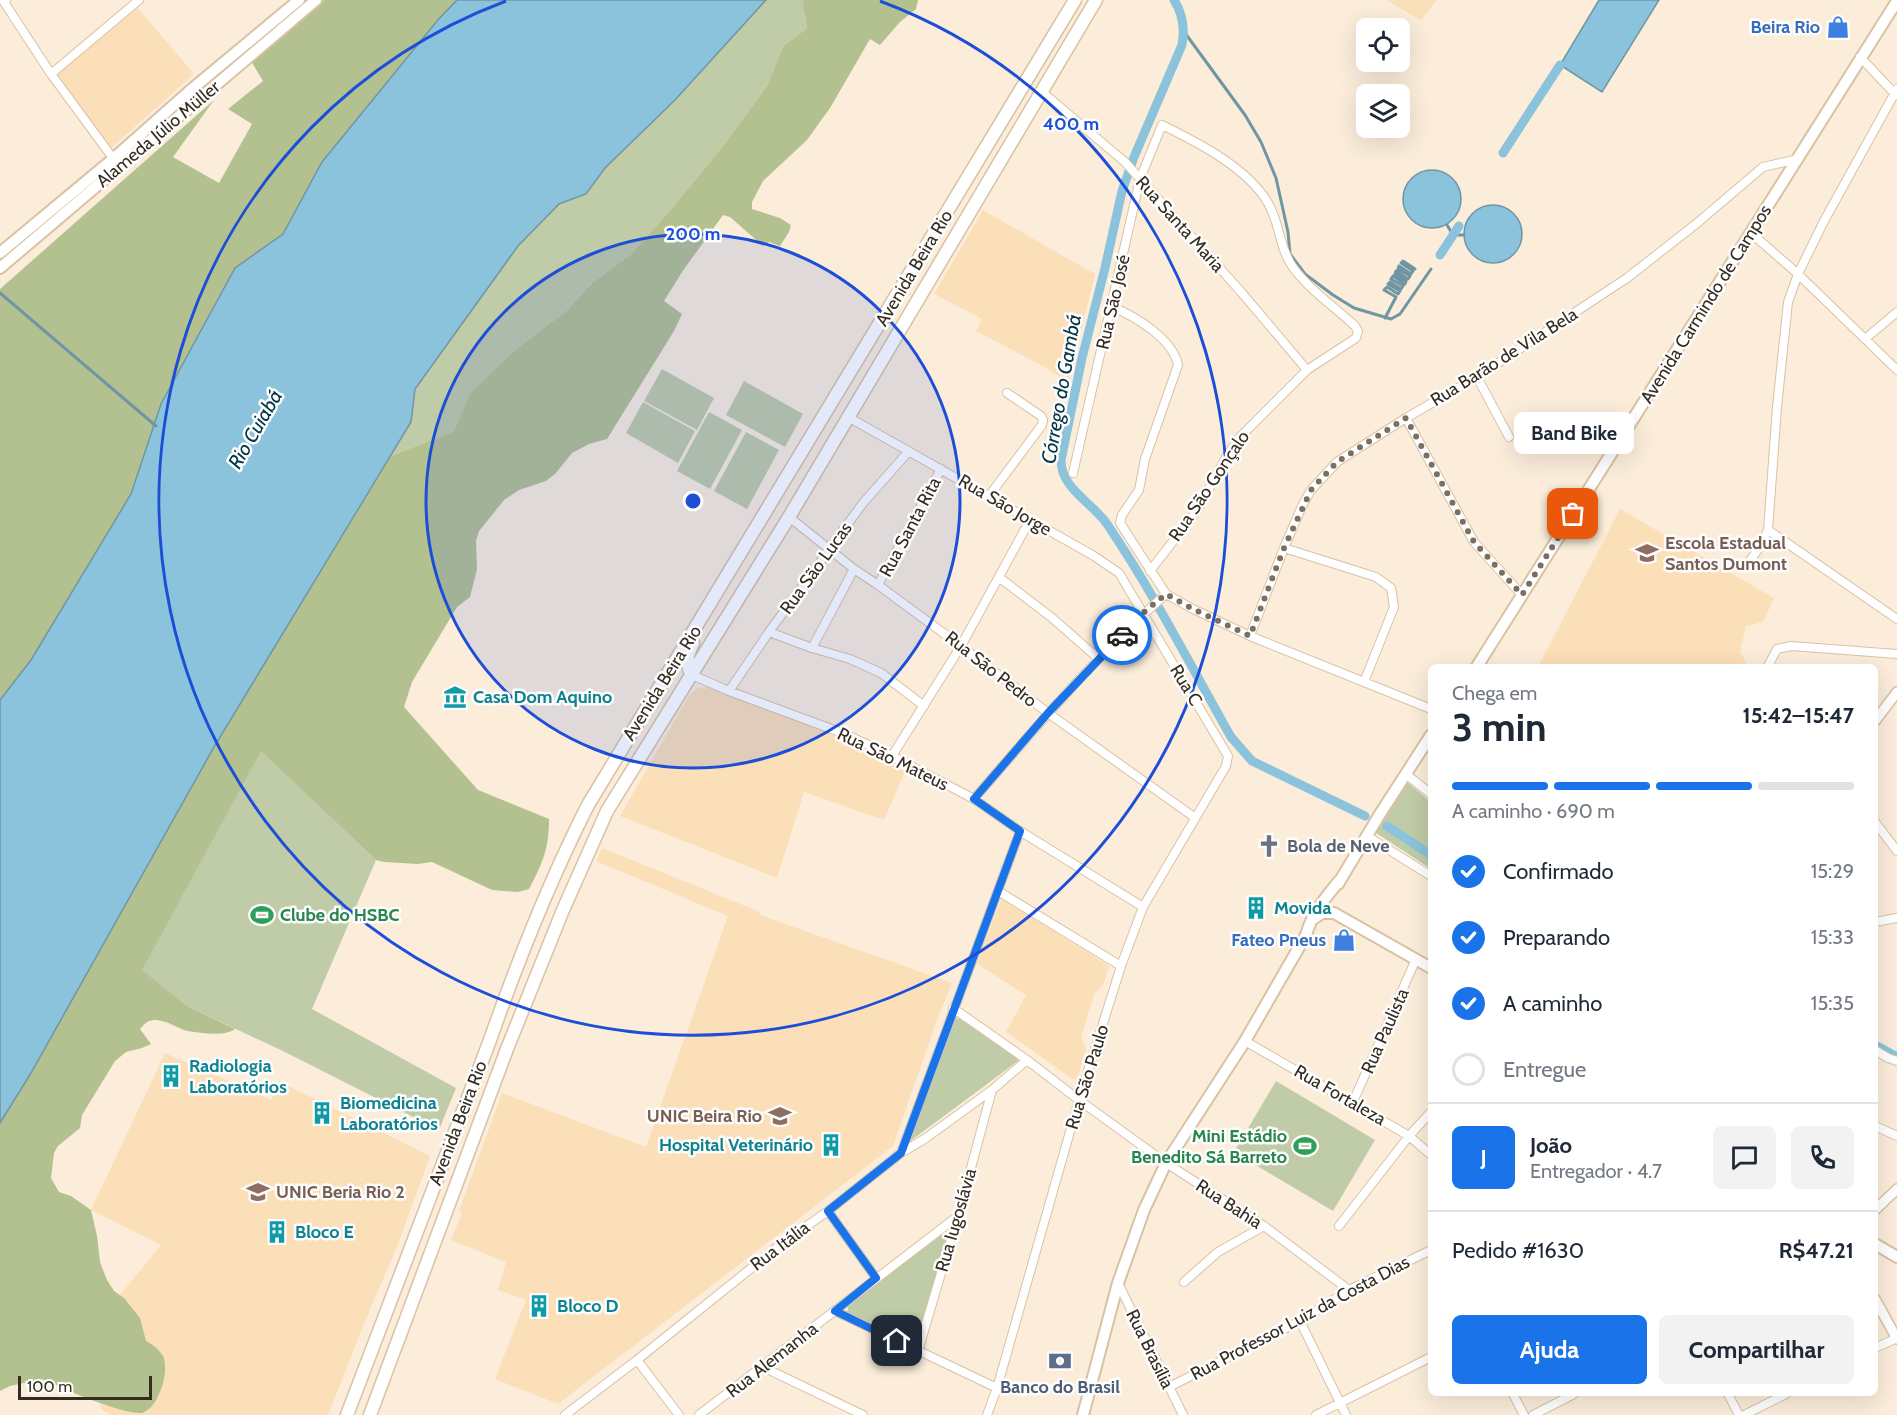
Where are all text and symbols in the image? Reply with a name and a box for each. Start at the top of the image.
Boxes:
shop icon: Beira Rio [1825,14,1851,40]
place label: Beira Rio [1751,16,1820,38]
map controls [1356,18,1410,138]
button: locate [1356,18,1410,72]
street label: Alameda Júlio Müller [92,76,224,192]
button: layers [1356,84,1410,138]
text: 400 m [1043,113,1099,135]
street label: Rua Santa Maria [1131,171,1229,277]
street label: Avenida Carmindo de Campos [1636,201,1776,407]
street label: Avenida Beira Rio [871,206,957,330]
text: 200 m [666,223,720,245]
street label: Rua São José [1091,252,1135,352]
street label: Rua Barão de Vila Bela [1427,303,1582,411]
water label: Córrego do Gambá [1036,312,1086,466]
water label: Rio Cuiabá [223,385,287,473]
callout: Band Bike [1513,412,1633,454]
text: Band Bike [1531,421,1617,445]
street label: Rua São Gonçalo [1164,426,1254,546]
street label: Rua São Jorge [955,470,1055,540]
street label: Rua Santa Rita [875,473,946,581]
pin [1547,488,1598,539]
centre of rings [683,491,703,511]
icon: bag [1556,497,1589,530]
street label: Rua São Lucas [775,518,857,618]
place label: Escola Estadual Santos Dumont [1665,532,1787,575]
school or university icon: Escola Estadual Santos Dumont [1634,540,1660,566]
courier [1092,605,1152,665]
icon: car [1106,619,1139,652]
street label: Avenida Beira Rio [618,621,706,745]
street label: Rua São Pedro [941,626,1041,712]
street label: Rua C [1165,661,1207,709]
text: Chega em [1452,681,1537,705]
museum icon: Casa Dom Aquino [442,684,468,710]
place label: Casa Dom Aquino [473,686,612,708]
text: 15:42–15:47 [1743,702,1854,729]
text: 3 min [1452,703,1547,751]
street label: Rua São Mateus [834,723,952,795]
text: A caminho · 690 m [1452,799,1615,823]
church icon: Bola de Neve [1256,833,1282,859]
place label: Bola de Neve [1287,835,1390,857]
icon: check [1452,855,1485,888]
text: Confirmado [1503,858,1614,885]
text: 15:29 [1811,859,1854,883]
building icon: Movida [1243,895,1269,921]
place label: Movida [1274,897,1331,919]
sports icon: Clube do HSBC [249,902,275,928]
place label: Clube do HSBC [280,904,400,926]
icon: check [1452,921,1485,954]
text: Preparando [1503,924,1610,951]
text: 15:33 [1811,925,1854,949]
shop icon: Fateo Pneus [1331,927,1357,953]
place label: Fateo Pneus [1231,929,1326,951]
street label: Rua Paulista [1356,985,1414,1077]
icon: check [1452,987,1485,1020]
text: A caminho [1503,990,1602,1017]
text: 15:35 [1811,991,1854,1015]
street label: Rua São Paulo [1061,1022,1113,1132]
place label: Radiologia Laboratórios [189,1055,287,1098]
text: Entregue [1503,1056,1586,1083]
street label: Avenida Beira Rio [424,1058,492,1188]
street label: Rua Fortaleza [1290,1060,1390,1130]
building icon: Radiologia Laboratórios [158,1063,184,1089]
place label: Biomedicina Laboratórios [340,1092,438,1135]
building icon: Biomedicina Laboratórios [309,1100,335,1126]
school or university icon: UNIC Beira Rio [767,1103,793,1129]
place label: UNIC Beira Rio [647,1105,762,1127]
place label: Mini Estádio Benedito Sá Barreto [1131,1125,1287,1168]
button: chat [1713,1126,1776,1189]
button: phone [1791,1126,1854,1189]
building icon: Hospital Veterinário [818,1132,844,1158]
text: João [1530,1132,1572,1159]
sports icon: Mini Estádio Benedito Sá Barreto [1292,1133,1318,1159]
place label: Hospital Veterinário [659,1134,813,1156]
text: J [1480,1144,1487,1171]
text: Entregador · 4.7 [1530,1159,1662,1183]
street label: Rua Iugoslávia [931,1165,981,1274]
street label: Rua Bahia [1192,1175,1266,1234]
school or university icon: UNIC Beria Rio 2 [245,1179,271,1205]
place label: UNIC Beria Rio 2 [276,1181,405,1203]
street label: Rua Itália [746,1216,814,1275]
building icon: Bloco E [264,1219,290,1245]
place label: Bloco E [295,1221,354,1243]
text: Pedido #1630 [1452,1237,1584,1264]
text: R$47.21 [1779,1237,1854,1264]
street label: Rua Professor Luiz da Costa Dias [1187,1251,1413,1385]
building icon: Bloco D [526,1293,552,1319]
place label: Bloco D [557,1295,618,1317]
street label: Rua Brasília [1121,1306,1179,1393]
pin [871,1315,922,1366]
button: Ajuda [1452,1315,1647,1384]
button: Compartilhar [1659,1315,1854,1384]
street label: Rua Alemanha [722,1317,822,1403]
icon: home [880,1324,913,1357]
bank icon: Banco do Brasil [1047,1348,1073,1374]
scale bar [18,1373,152,1400]
place label: Banco do Brasil [1000,1376,1120,1398]
text: 100 m [27,1377,72,1396]

